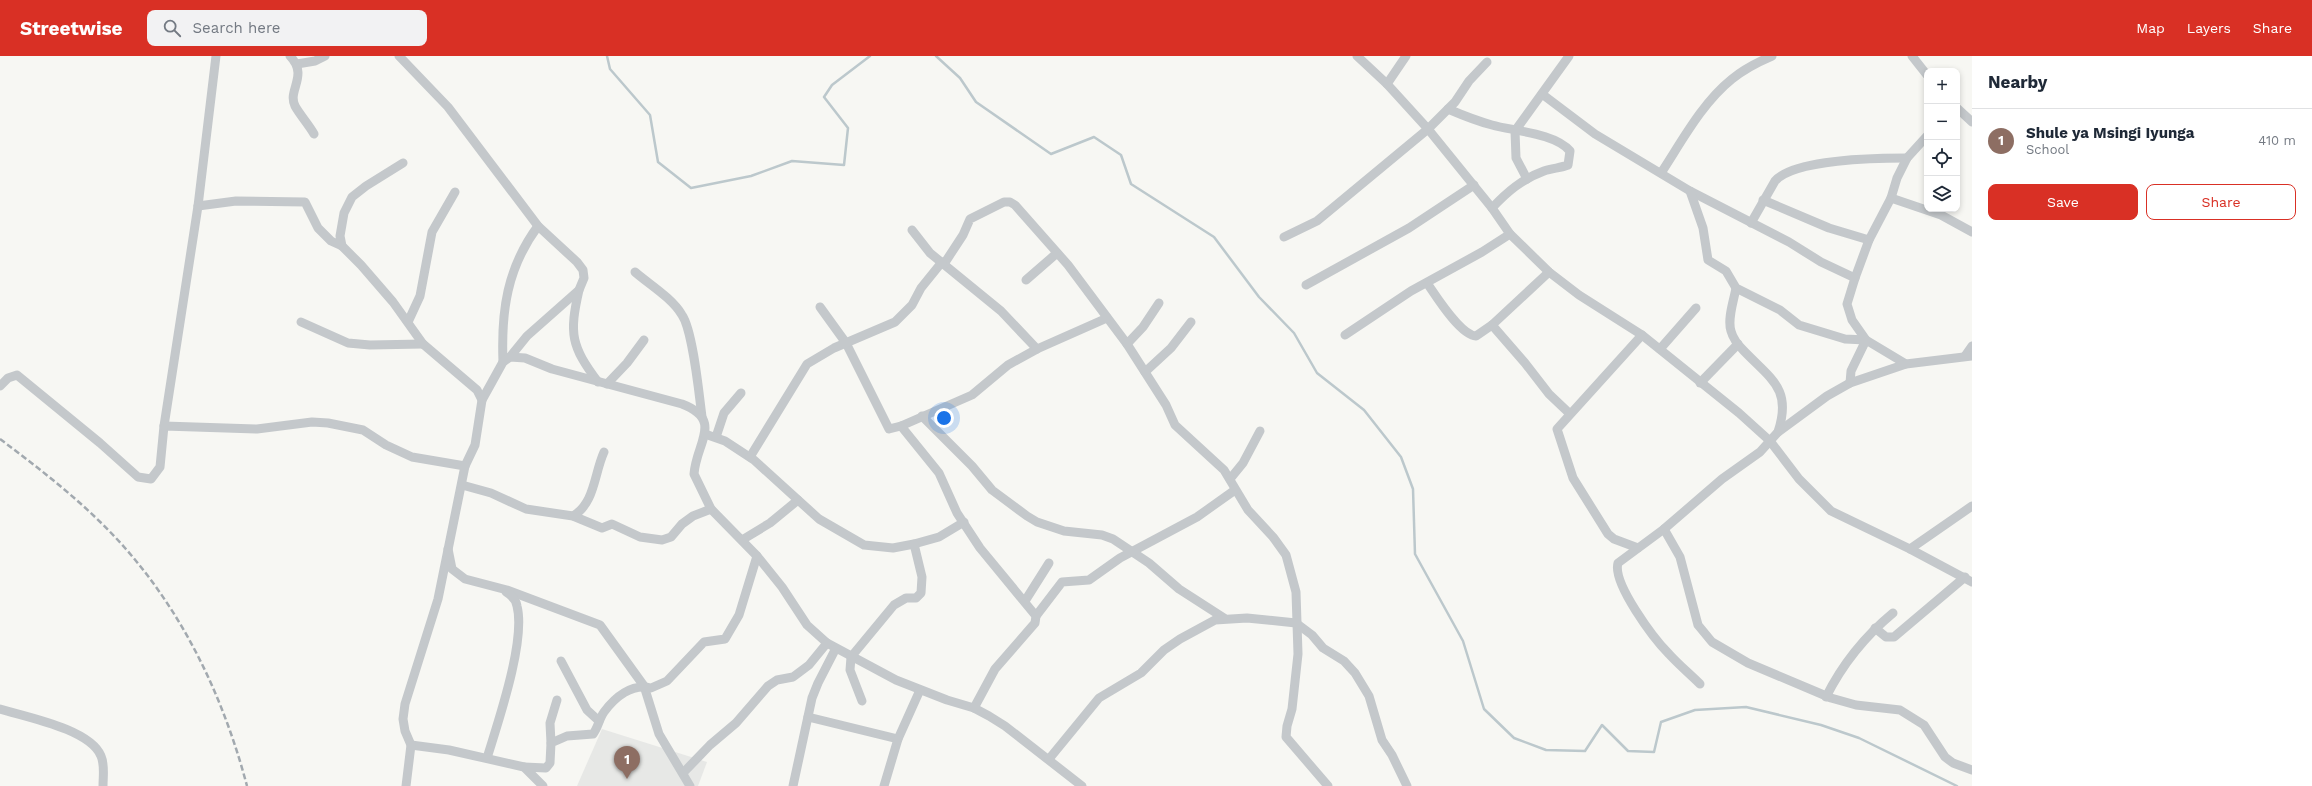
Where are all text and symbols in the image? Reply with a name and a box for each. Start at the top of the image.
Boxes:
search box [147,10,427,46]
text: Streetwise [20,17,123,40]
icon: search [161,17,183,39]
text: Search here [193,19,280,37]
text: Map [2136,20,2165,36]
text: Layers [2187,20,2231,36]
text: Share [2253,20,2292,36]
map controls [1924,68,1960,212]
button: + [1924,68,1960,104]
text: Nearby [1988,72,2047,92]
button: − [1924,104,1960,140]
text: Shule ya Msingi Iyunga [2026,124,2194,142]
text: 1 [1998,133,2004,148]
text: 410 m [2258,133,2296,148]
button: locate [1924,140,1960,176]
text: School [2026,142,2069,157]
button: layers [1924,176,1960,212]
button: Save [1988,184,2138,220]
button: Share [2146,184,2296,220]
your location [934,408,954,428]
pin: 1 [614,746,640,779]

